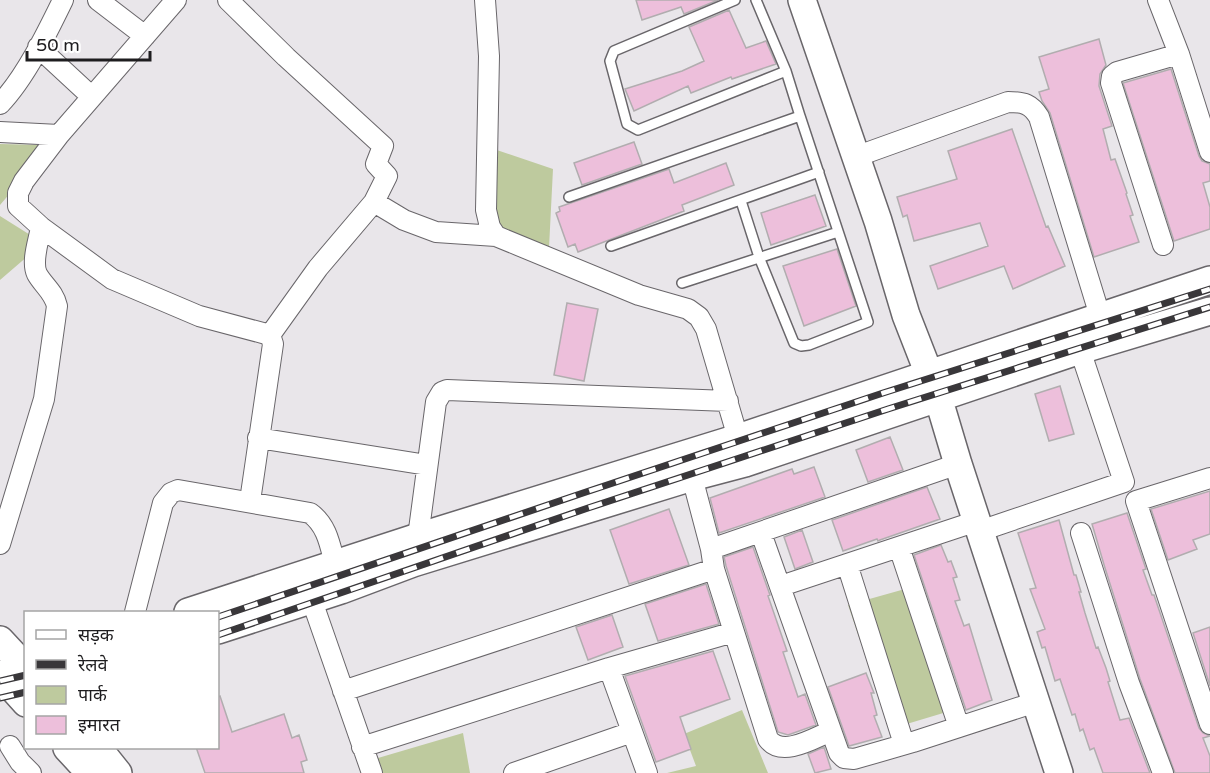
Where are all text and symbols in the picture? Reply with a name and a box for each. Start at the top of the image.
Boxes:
scale bar [27,24,150,62]
text: 50 m [36,34,80,56]
legend [24,611,219,749]
text: सड़क [78,624,115,646]
text: रेलवे [77,654,109,676]
text: पार्क [78,684,108,706]
text: इमारत [78,714,121,736]

